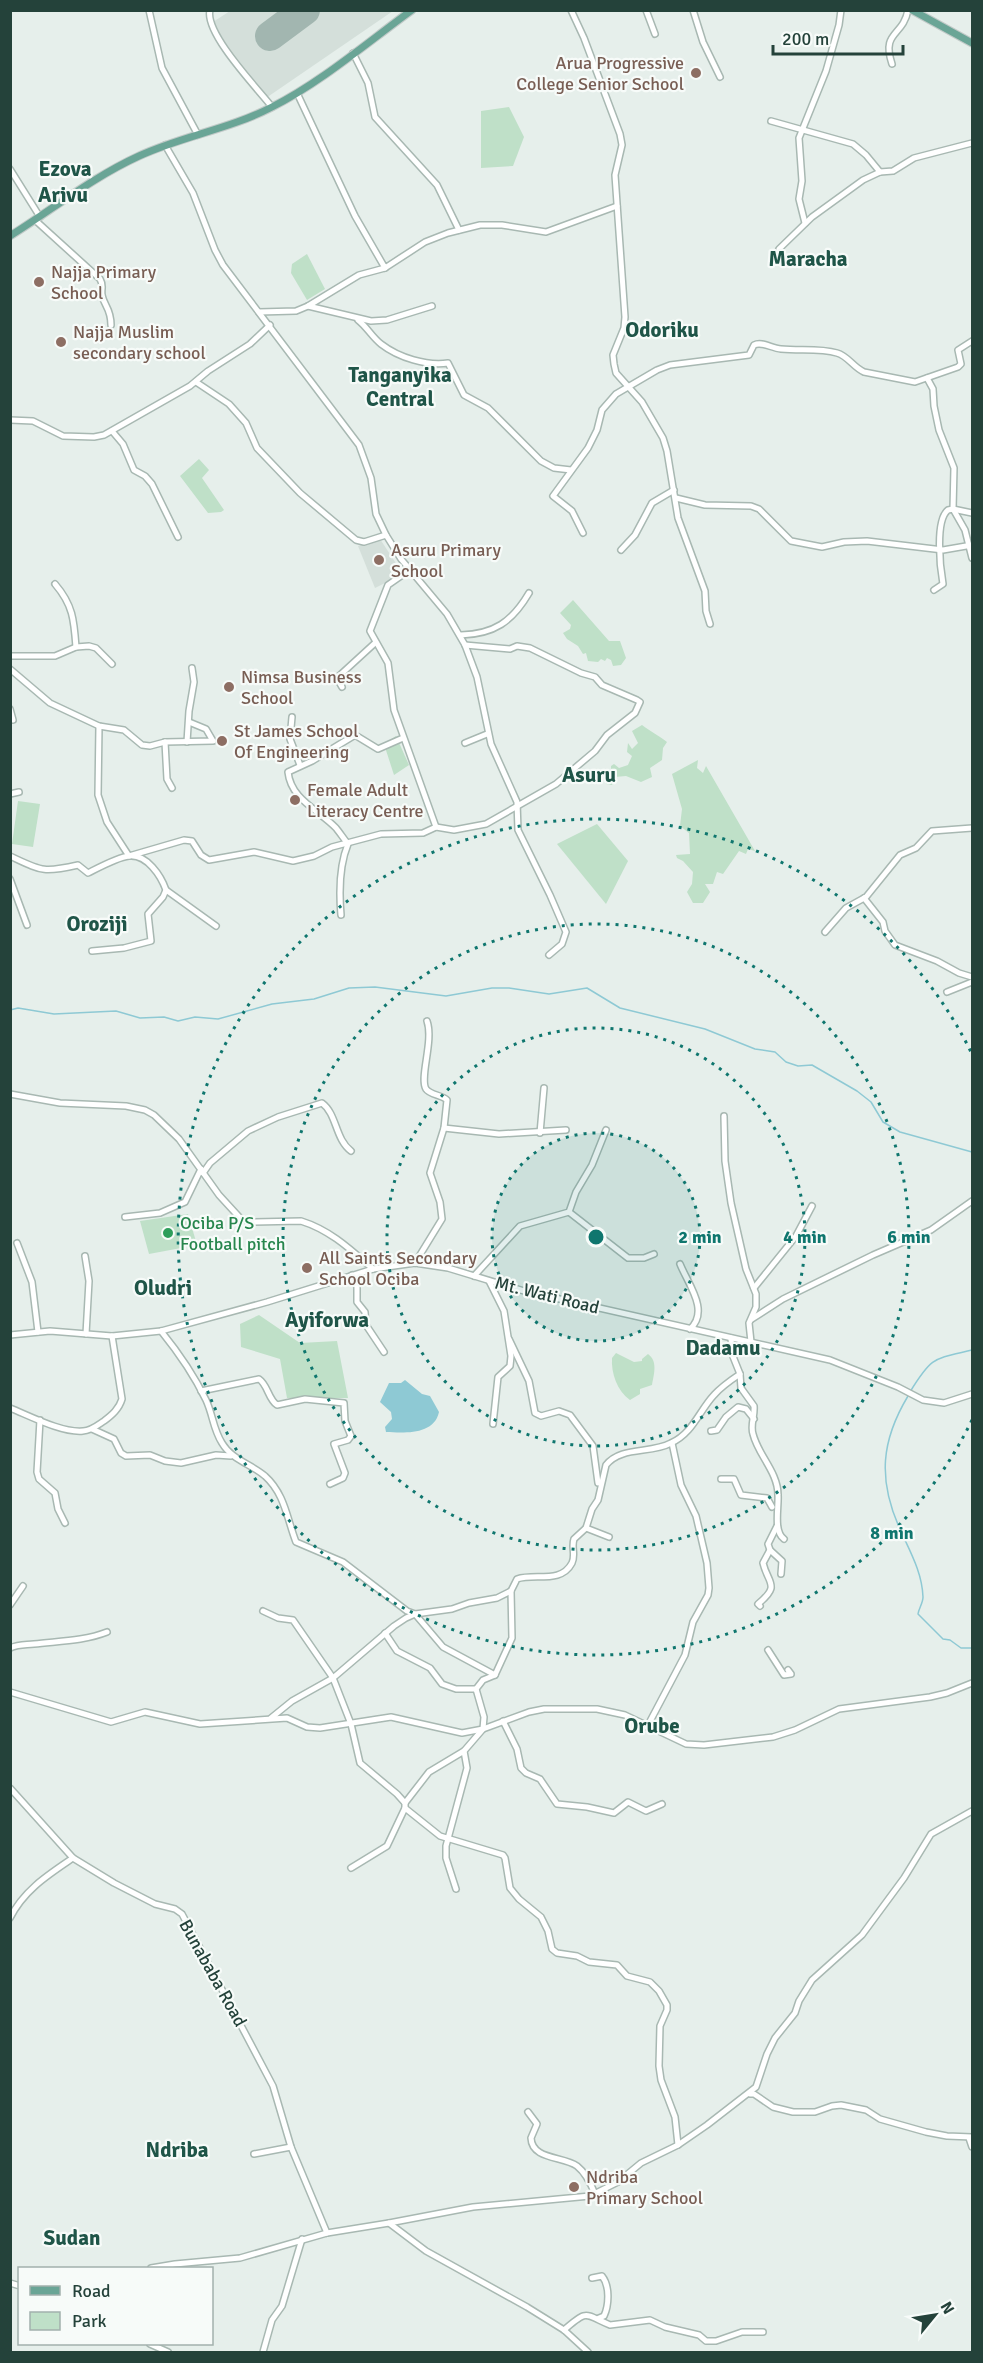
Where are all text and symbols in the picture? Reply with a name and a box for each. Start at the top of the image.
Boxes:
scale bar [773,18,904,56]
text: 200 m [782,28,829,50]
place label: Arua Progressive College Senior School [516,52,684,95]
marker: Arua Progressive College Senior School [689,66,703,80]
district label: Ezova [39,156,92,182]
district label: Arivu [38,182,88,208]
district label: Maracha [768,246,848,272]
place label: Najja Primary School [51,261,157,304]
marker: Najja Primary School [32,275,46,289]
district label: Odoriku [625,317,699,343]
place label: Najja Muslim secondary school [73,321,206,364]
marker: Najja Muslim secondary school [54,335,68,349]
district label: Tanganyika Central [348,362,452,412]
place label: Asuru Primary School [391,539,501,582]
marker: Asuru Primary School [372,553,386,567]
place label: Nimsa Business School [241,666,362,709]
marker: Nimsa Business School [222,680,236,694]
place label: St James School Of Engineering [234,720,358,763]
marker: St James School Of Engineering [215,734,229,748]
district label: Asuru [562,762,616,788]
place label: Female Adult Literacy Centre [307,779,424,822]
marker: Female Adult Literacy Centre [288,793,302,807]
district label: Oroziji [66,911,128,937]
place label: Ociba P/S Football pitch [180,1212,285,1255]
marker: Ociba P/S Football pitch [161,1226,175,1240]
text: 2 min [678,1226,722,1248]
text: 4 min [783,1226,827,1248]
text: 6 min [887,1226,931,1248]
centre of rings [586,1227,606,1247]
place label: All Saints Secondary School Ociba [319,1247,477,1290]
marker: All Saints Secondary School Ociba [300,1261,314,1275]
street label: Mt. Wati Road [492,1271,602,1319]
district label: Oludri [134,1275,192,1301]
district label: Ayiforwa [285,1307,369,1333]
district label: Dadamu [685,1335,761,1361]
text: 8 min [870,1522,914,1544]
district label: Orube [624,1713,680,1739]
street label: Bunababa Road [174,1915,252,2031]
district label: Ndriba [146,2137,209,2163]
place label: Ndriba Primary School [586,2166,703,2209]
marker: Ndriba Primary School [567,2180,581,2194]
district label: Sudan [44,2225,100,2251]
legend [18,2267,213,2345]
text: Road [72,2280,111,2302]
north arrow [905,2285,965,2345]
text: N [936,2298,959,2318]
text: Park [72,2310,107,2332]

